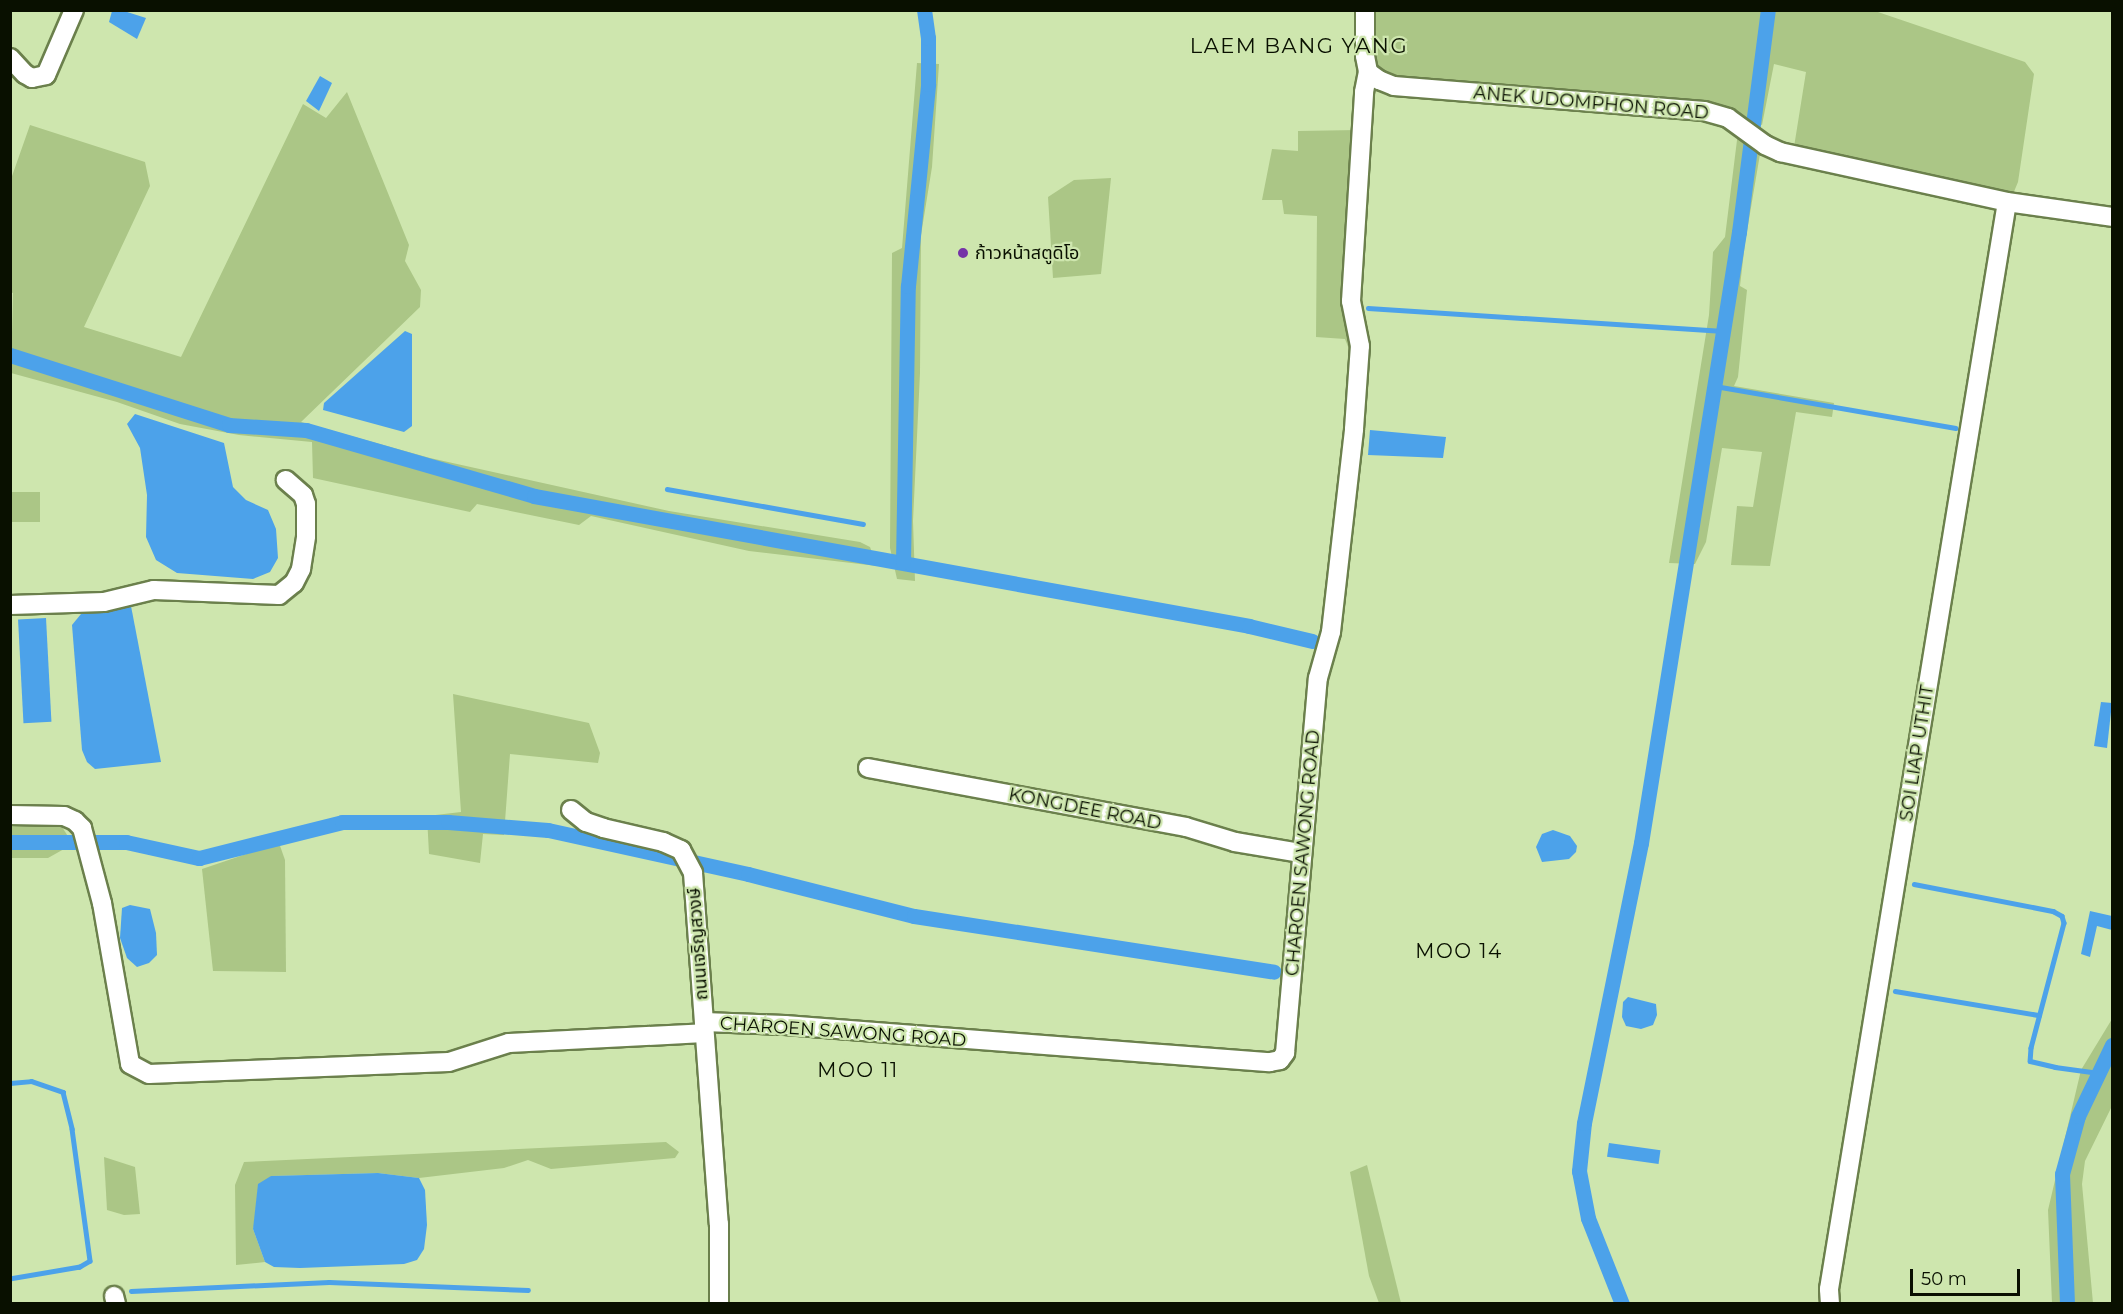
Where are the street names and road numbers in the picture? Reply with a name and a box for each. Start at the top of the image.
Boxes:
street label: ANEK UDOMPHON ROAD [1472,82,1710,124]
street label: SOI LIAP UTHIT [1896,683,1938,823]
street label: CHAROEN SAWONG ROAD [1281,729,1325,977]
street label: KONGDEE ROAD [1007,784,1163,834]
street label: ถนนเจริญสวงษ์ [683,887,713,1001]
street label: CHAROEN SAWONG ROAD [719,1013,967,1051]

